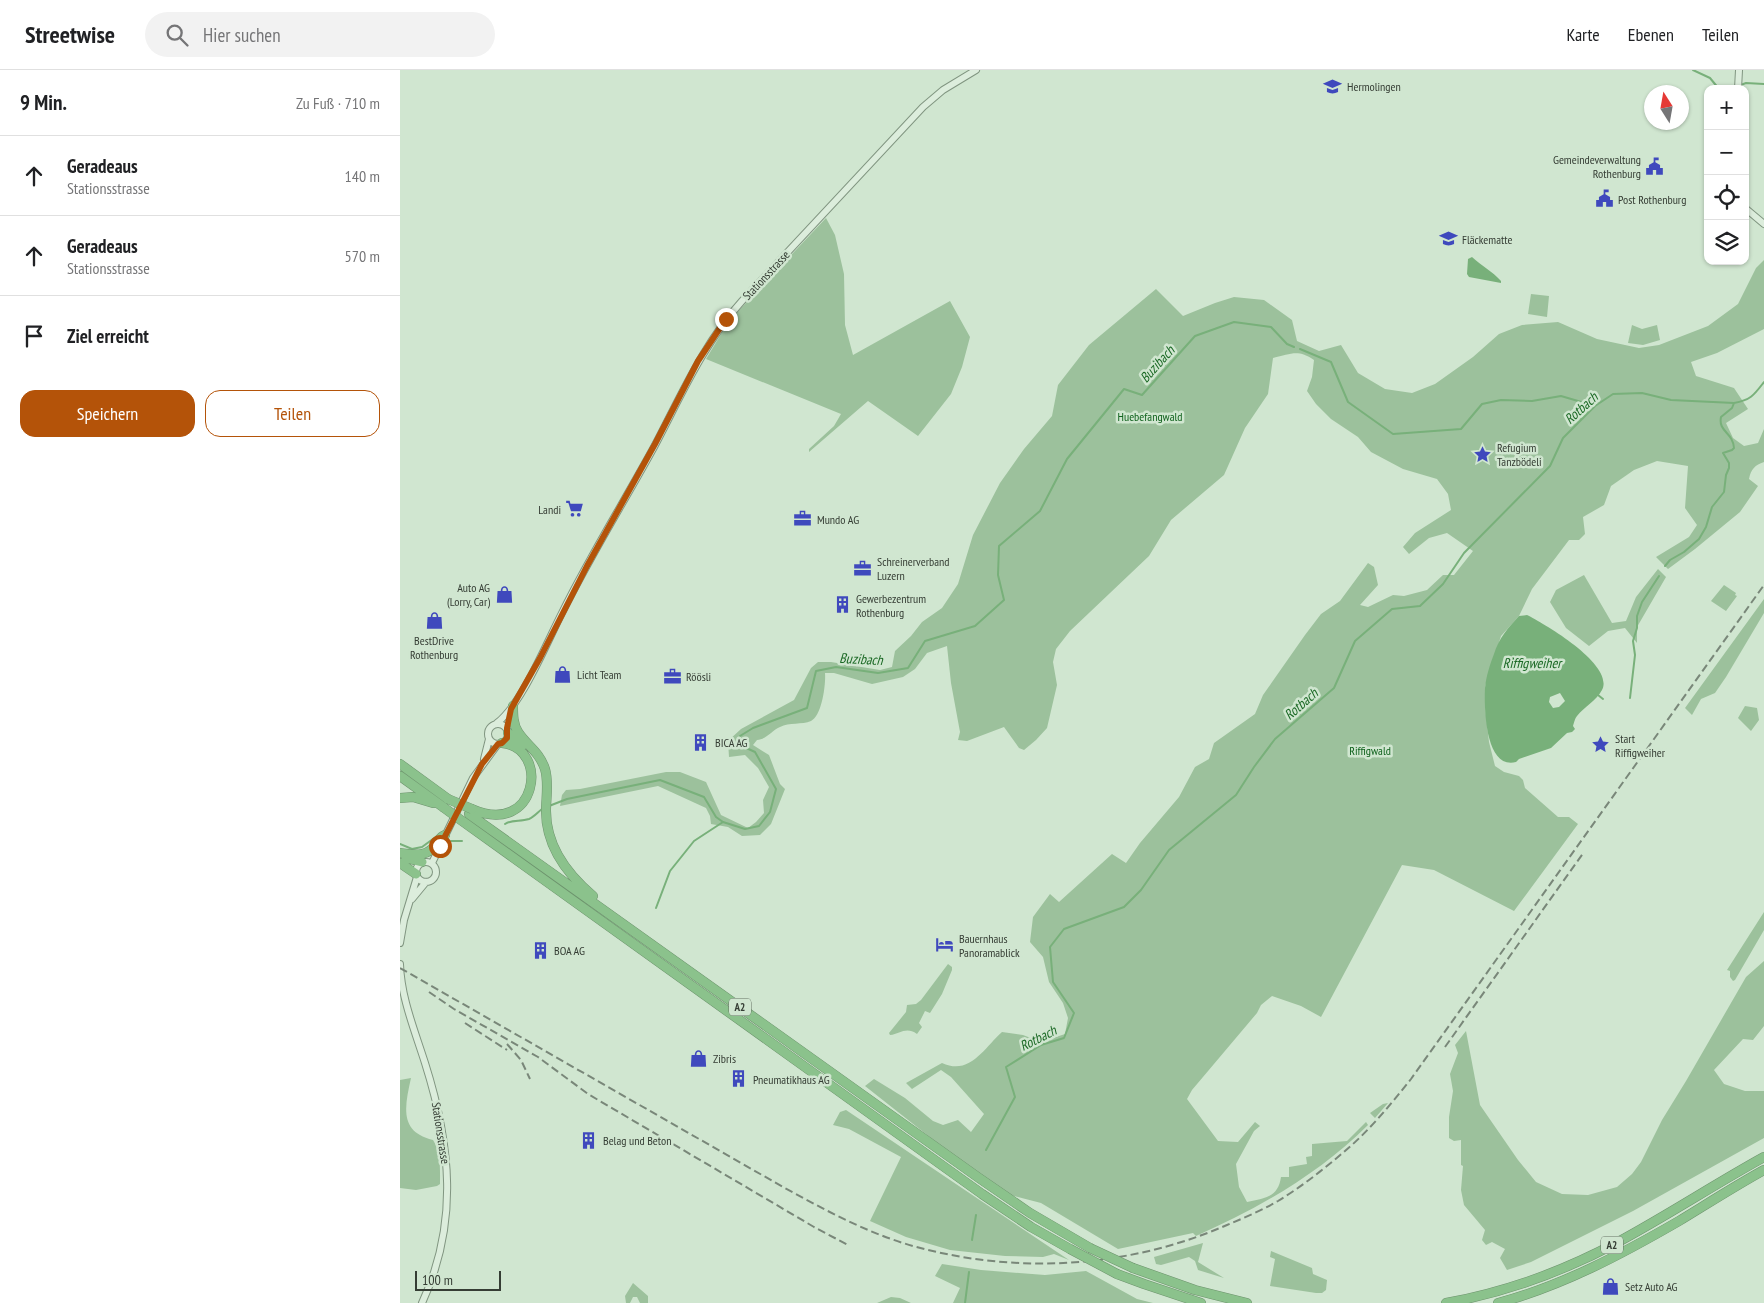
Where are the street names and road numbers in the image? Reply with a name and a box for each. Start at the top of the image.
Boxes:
street label: Stationsstrasse [739,247,793,303]
road number: A2 [729,999,751,1016]
street label: Stationsstrasse [429,1101,453,1165]
road number: A2 [1601,1236,1623,1254]

